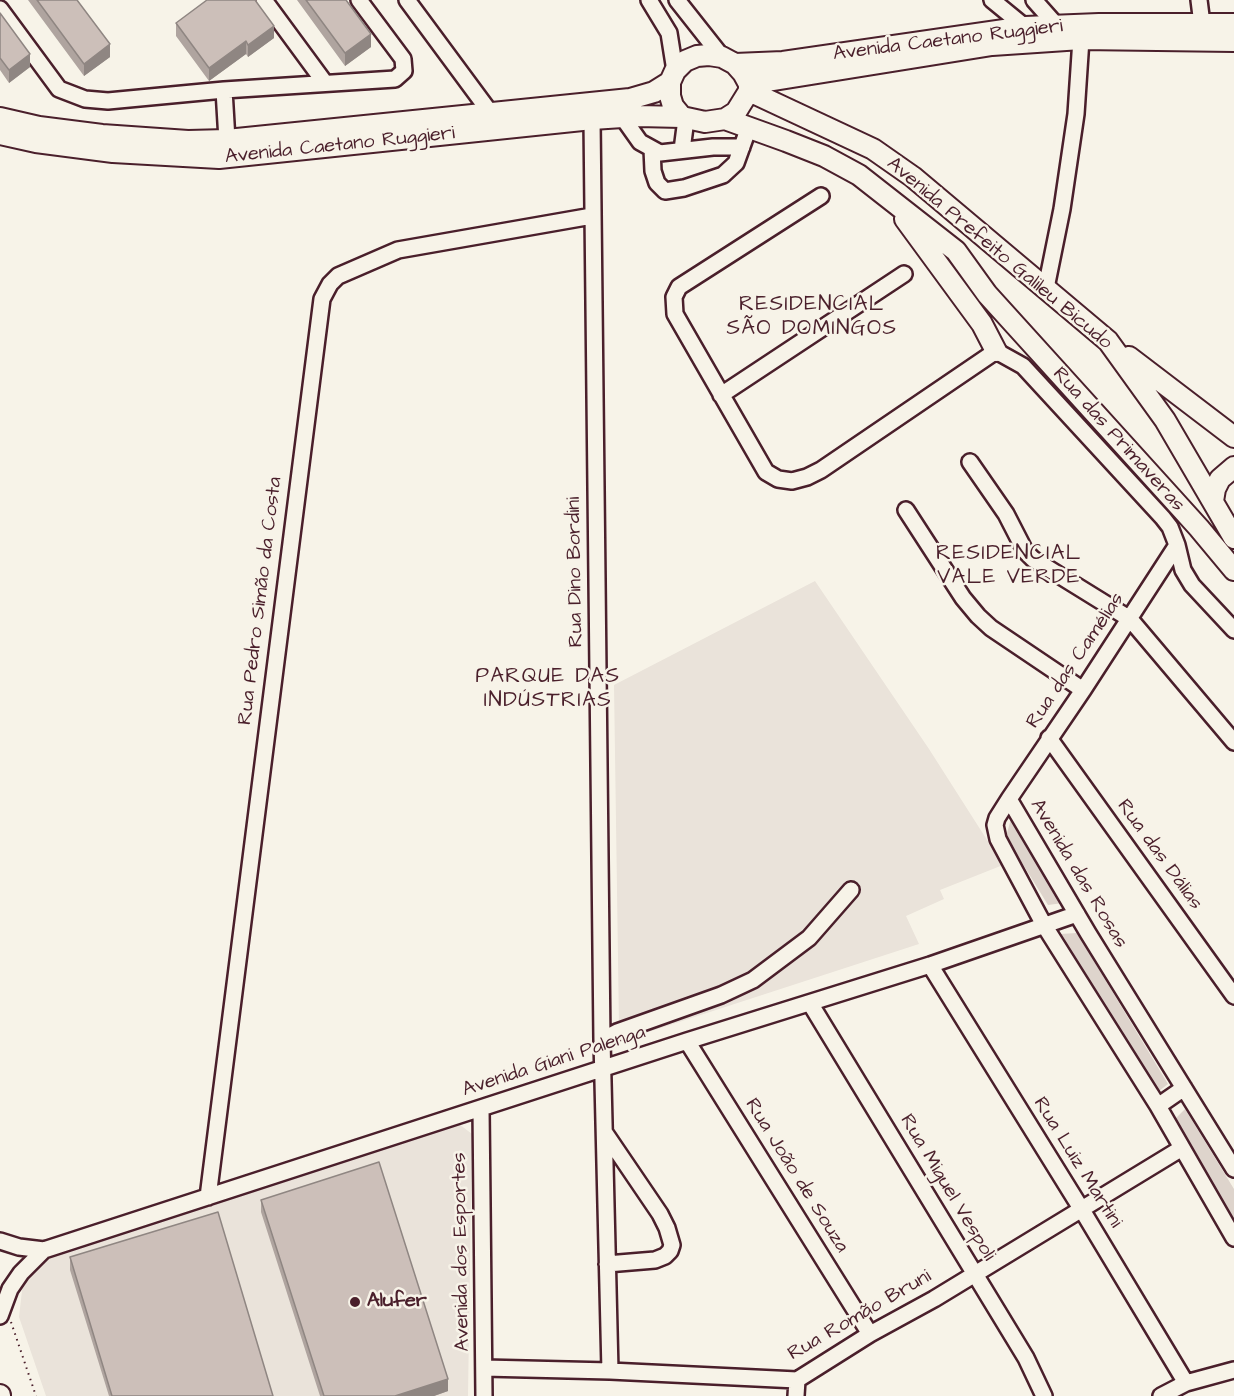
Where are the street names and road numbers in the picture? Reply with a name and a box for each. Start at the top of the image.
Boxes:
street label: Avenida Caetano Ruggieri [832,15,1064,67]
street label: Avenida Caetano Ruggieri [224,122,456,170]
street label: Avenida Prefeito Galileu Bicudo [881,153,1117,355]
street label: Rua das Primaveras [1047,363,1189,517]
street label: Rua Pedro Simão da Costa [234,476,288,726]
street label: Rua Dino Bordini [563,496,589,648]
street label: Rua das Camélias [1022,589,1130,733]
street label: Avenida das Rosas [1024,795,1132,953]
street label: Rua das Dálias [1111,795,1207,915]
street label: Avenida Giani Palenga [459,1021,649,1103]
street label: Rua Luiz Martini [1027,1093,1127,1233]
street label: Rua João de Souza [739,1094,853,1258]
street label: Rua Miguel Vespoli [894,1110,1000,1266]
street label: Avenida dos Esportes [448,1152,476,1352]
street label: Rua Romão Bruni [784,1265,936,1367]

